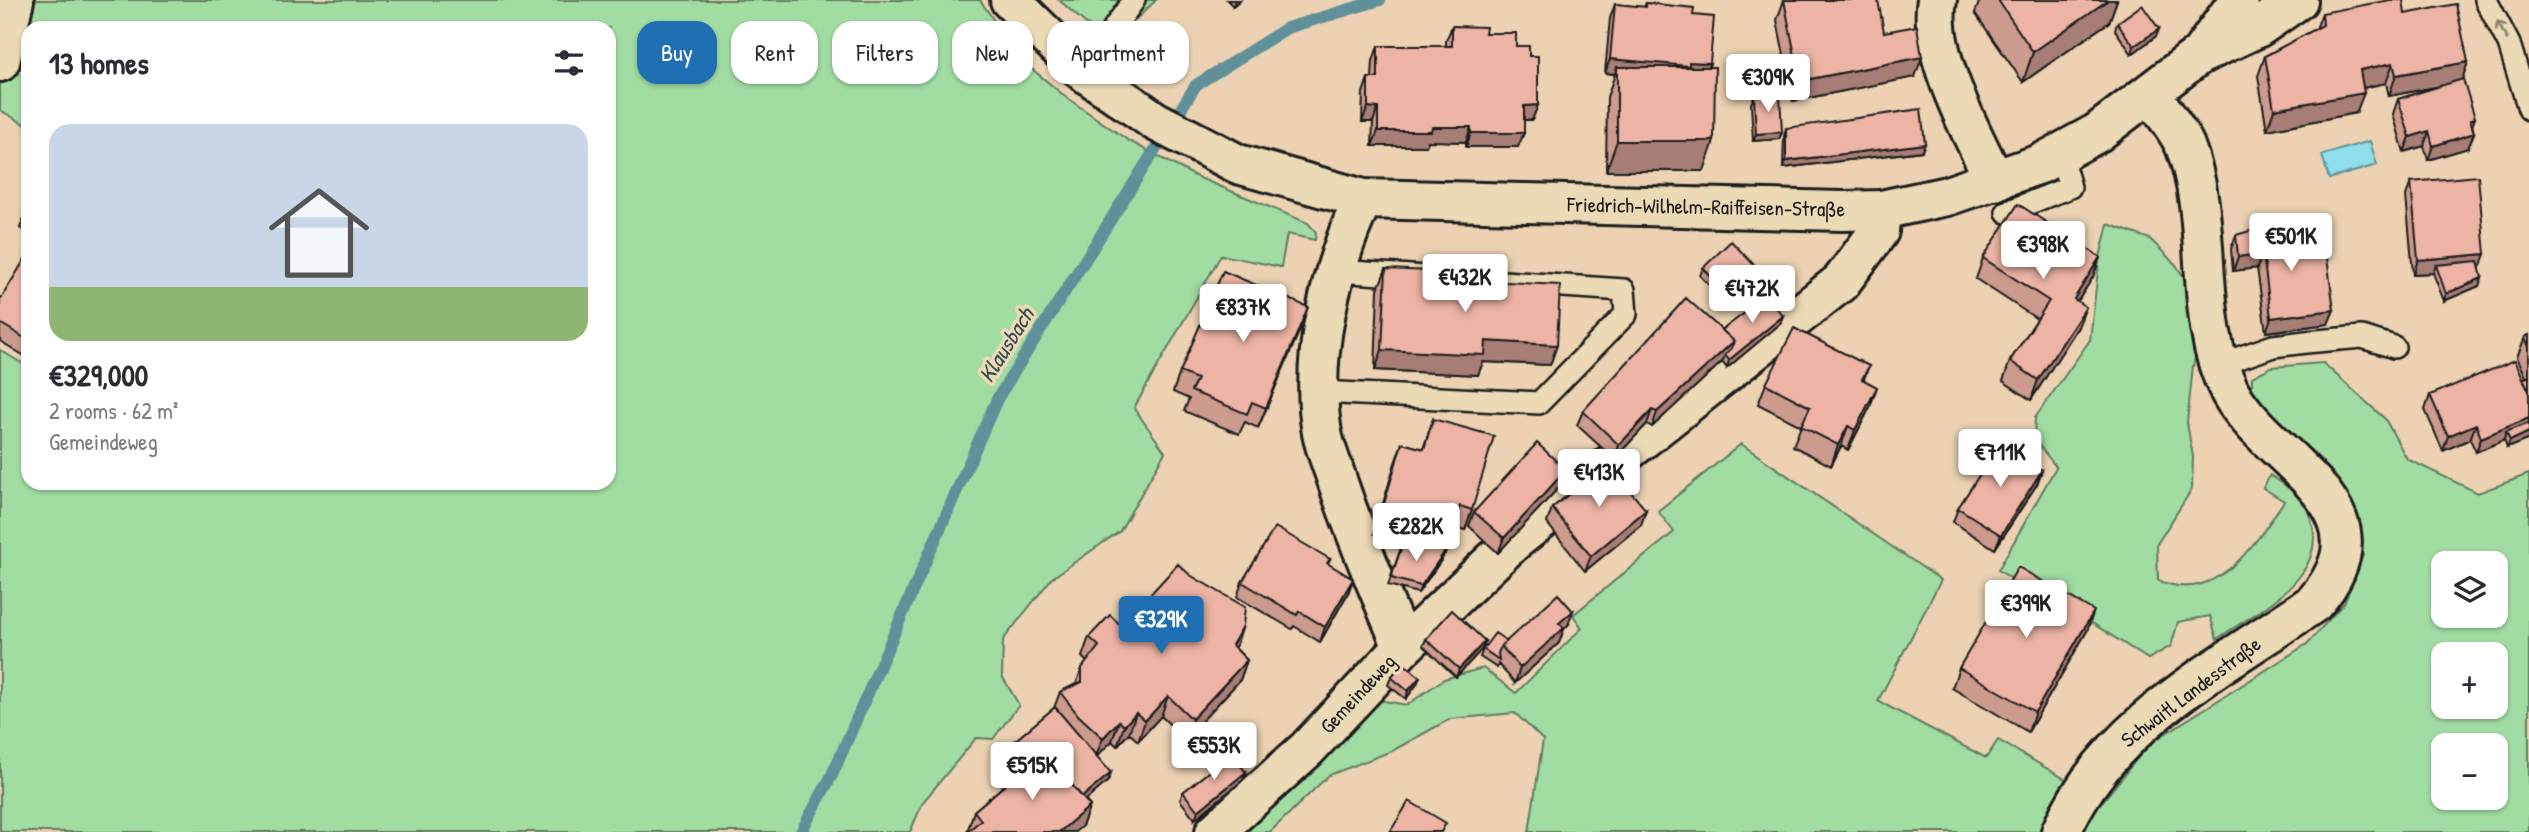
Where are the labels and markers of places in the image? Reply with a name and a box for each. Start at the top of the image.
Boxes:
pin: €309K [1719,54,1817,114]
pin: €501K [2242,214,2340,273]
pin: €398K [1994,222,2092,281]
pin: €432K [1416,254,1514,314]
pin: €472K [1703,266,1801,325]
pin: €837K [1194,284,1292,344]
pin: €711K [1951,430,2049,489]
pin: €413K [1550,449,1648,509]
pin: €282K [1367,504,1465,563]
pin: €399K [1977,580,2075,640]
pin: €329K [1112,596,1210,656]
pin: €553K [1165,722,1263,782]
pin: €515K [983,742,1081,802]

